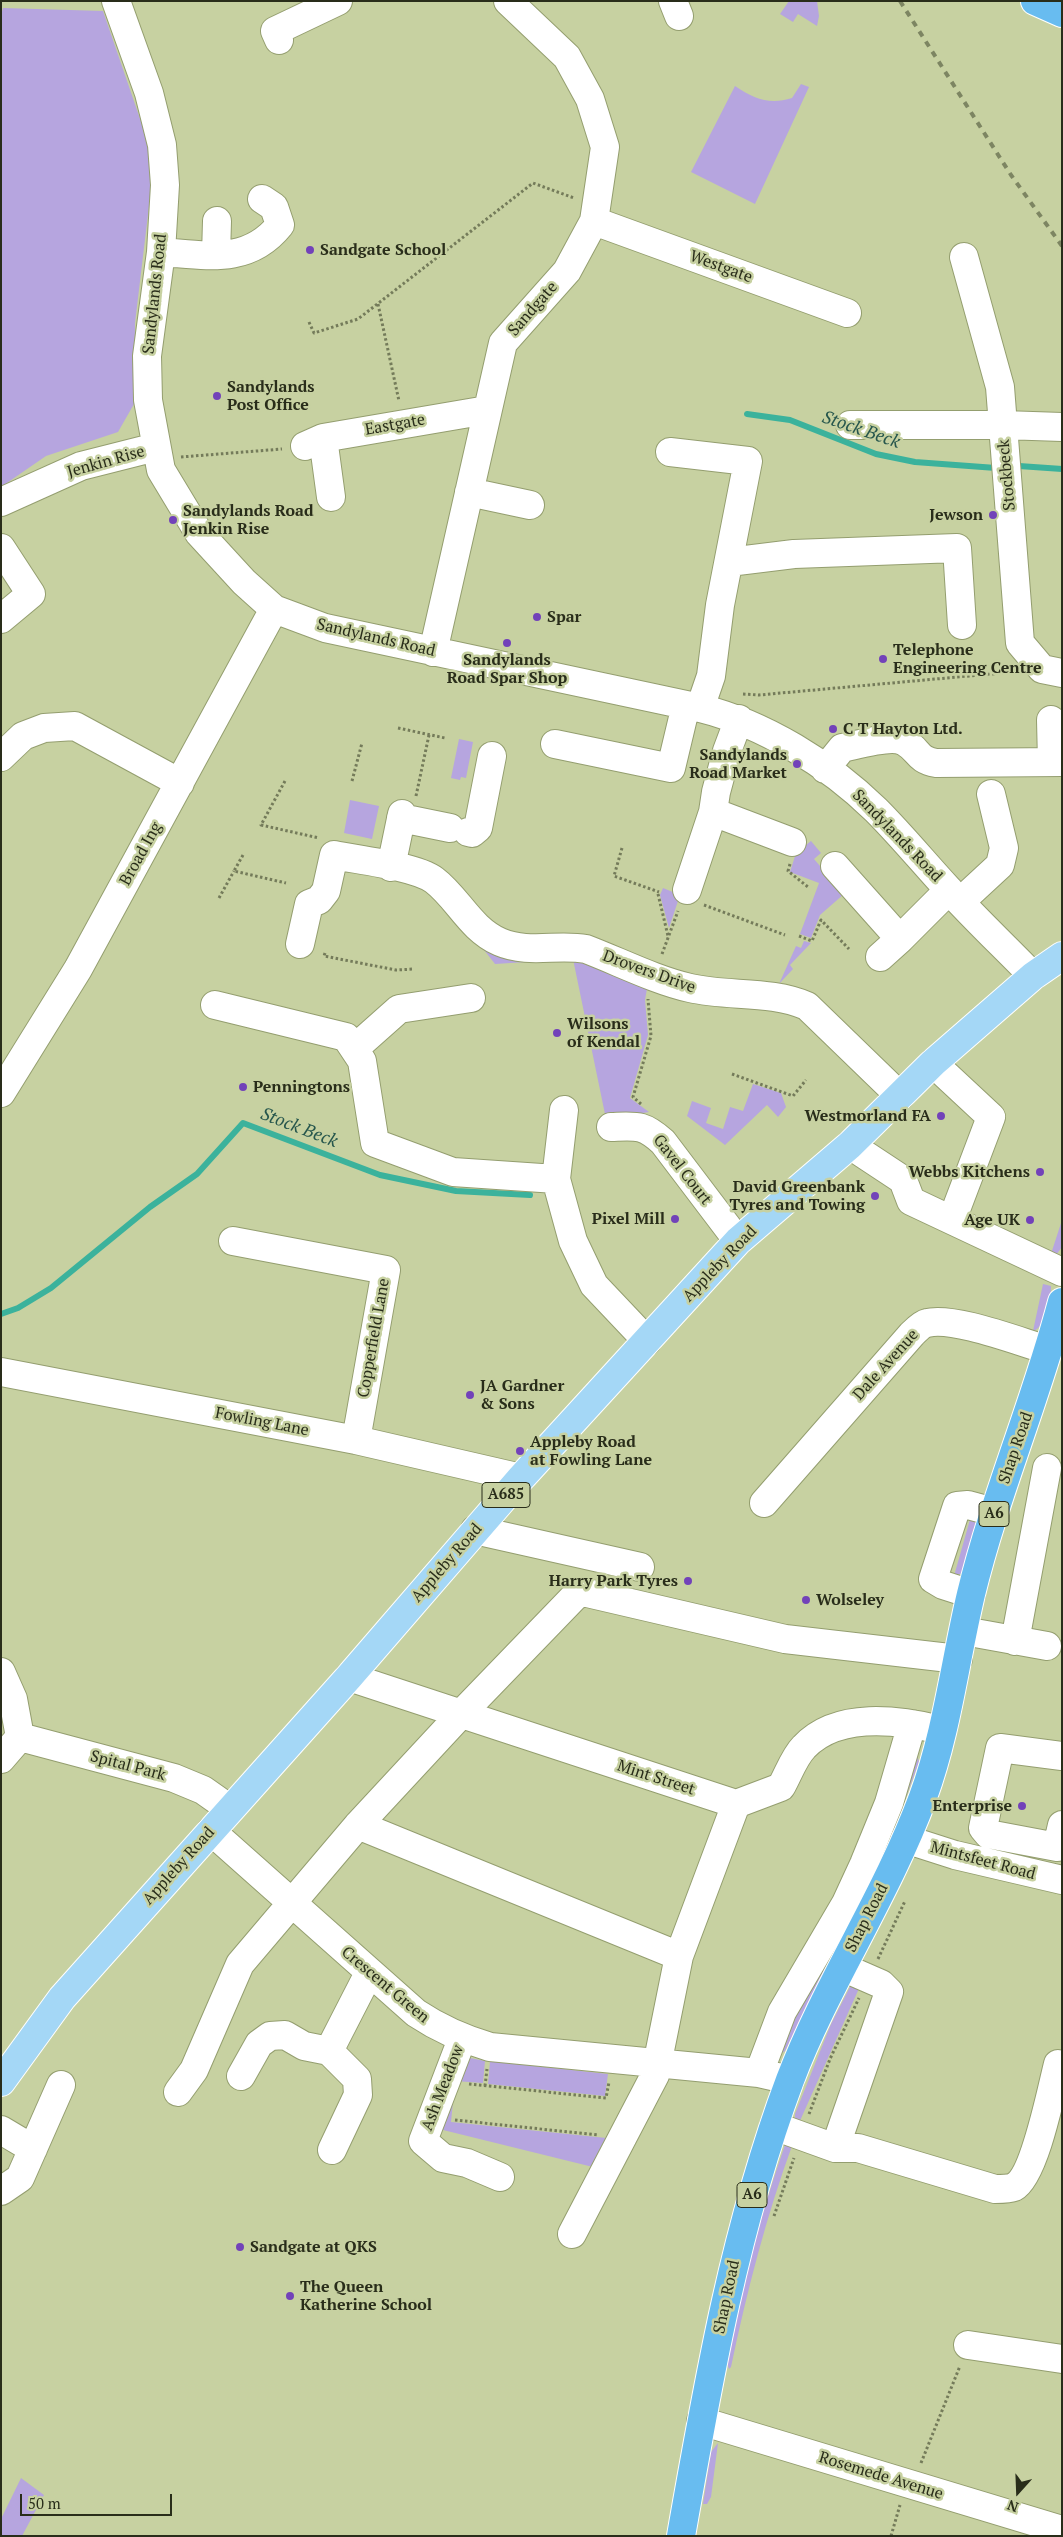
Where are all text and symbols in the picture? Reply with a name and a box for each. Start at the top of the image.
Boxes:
street label: Sandylands Road [139,233,171,355]
place label: Sandgate School [320,240,446,260]
marker: Sandgate School [304,244,316,256]
street label: Westgate [687,247,755,287]
street label: Sandgate [504,278,562,340]
place label: Sandylands Post Office [227,377,315,415]
marker: Sandylands Post Office [211,390,223,402]
water label: Stock Beck [819,407,903,453]
street label: Eastgate [363,410,427,440]
street label: Stockbeck [994,439,1020,511]
street label: Jenkin Rise [65,442,147,482]
place label: Sandylands Road Jenkin Rise [183,501,314,539]
place label: Jewson [929,505,983,525]
marker: Jewson [987,509,999,521]
marker: Sandylands Road Jenkin Rise [167,514,179,526]
place label: Spar [547,607,581,627]
marker: Spar [531,611,543,623]
street label: Sandylands Road [315,615,437,661]
marker: Sandylands Road Spar Shop [501,637,513,649]
place label: Telephone Engineering Centre [893,640,1042,678]
place label: Sandylands Road Spar Shop [447,650,567,688]
marker: Telephone Engineering Centre [877,653,889,665]
place label: C T Hayton Ltd. [843,719,963,739]
marker: C T Hayton Ltd. [827,723,839,735]
place label: Sandylands Road Market [689,745,787,783]
marker: Sandylands Road Market [791,758,803,770]
street label: Sandylands Road [848,786,946,886]
street label: Broad Ing [116,819,166,889]
street label: Drovers Drive [600,946,698,998]
place label: Wilsons of Kendal [567,1014,640,1052]
marker: Wilsons of Kendal [551,1027,563,1039]
place label: Penningtons [253,1077,350,1097]
marker: Penningtons [237,1081,249,1093]
water label: Stock Beck [257,1103,341,1153]
place label: Westmorland FA [805,1106,931,1126]
marker: Westmorland FA [935,1110,947,1122]
street label: Gavel Court [649,1131,715,1209]
place label: Webbs Kitchens [909,1162,1030,1182]
marker: Webbs Kitchens [1034,1166,1046,1178]
place label: David Greenbank Tyres and Towing [729,1177,865,1215]
marker: David Greenbank Tyres and Towing [869,1190,881,1202]
place label: Pixel Mill [592,1209,665,1229]
place label: Age UK [964,1210,1020,1230]
marker: Pixel Mill [669,1213,681,1225]
marker: Age UK [1024,1214,1036,1226]
street label: Appleby Road [679,1222,761,1306]
street label: Copperfield Lane [354,1277,394,1399]
street label: Dale Avenue [849,1326,923,1404]
place label: JA Gardner & Sons [480,1376,564,1414]
marker: JA Gardner & Sons [464,1389,476,1401]
street label: Fowling Lane [214,1404,310,1440]
street label: Shap Road [995,1410,1037,1486]
place label: Appleby Road at Fowling Lane [530,1432,652,1470]
marker: Appleby Road at Fowling Lane [514,1445,526,1457]
road number: A685 [482,1482,530,1508]
road number: A6 [979,1502,1009,1526]
street label: Appleby Road [408,1520,486,1606]
place label: Harry Park Tyres [549,1571,678,1591]
marker: Harry Park Tyres [682,1575,694,1587]
place label: Wolseley [816,1590,884,1610]
marker: Wolseley [800,1594,812,1606]
street label: Spital Park [88,1747,168,1785]
street label: Mint Street [615,1756,697,1800]
place label: Enterprise [932,1796,1012,1816]
marker: Enterprise [1016,1800,1028,1812]
street label: Appleby Road [139,1823,219,1909]
street label: Mintsfeet Road [928,1838,1038,1884]
street label: Shap Road [841,1880,893,1956]
street label: Crescent Green [337,1943,433,2027]
street label: Ash Meadow [418,2042,468,2134]
road number: A6 [737,2182,767,2208]
place label: Sandgate at QKS [250,2237,377,2257]
marker: Sandgate at QKS [234,2241,246,2253]
street label: Shap Road [710,2258,744,2336]
place label: The Queen Katherine School [300,2277,432,2315]
marker: The Queen Katherine School [284,2290,296,2302]
street label: Rosemede Avenue [817,2448,945,2504]
north arrow [993,2467,1043,2517]
scale bar [22,2484,175,2516]
text: 50 m [28,2493,61,2513]
text: N [1004,2496,1021,2517]

